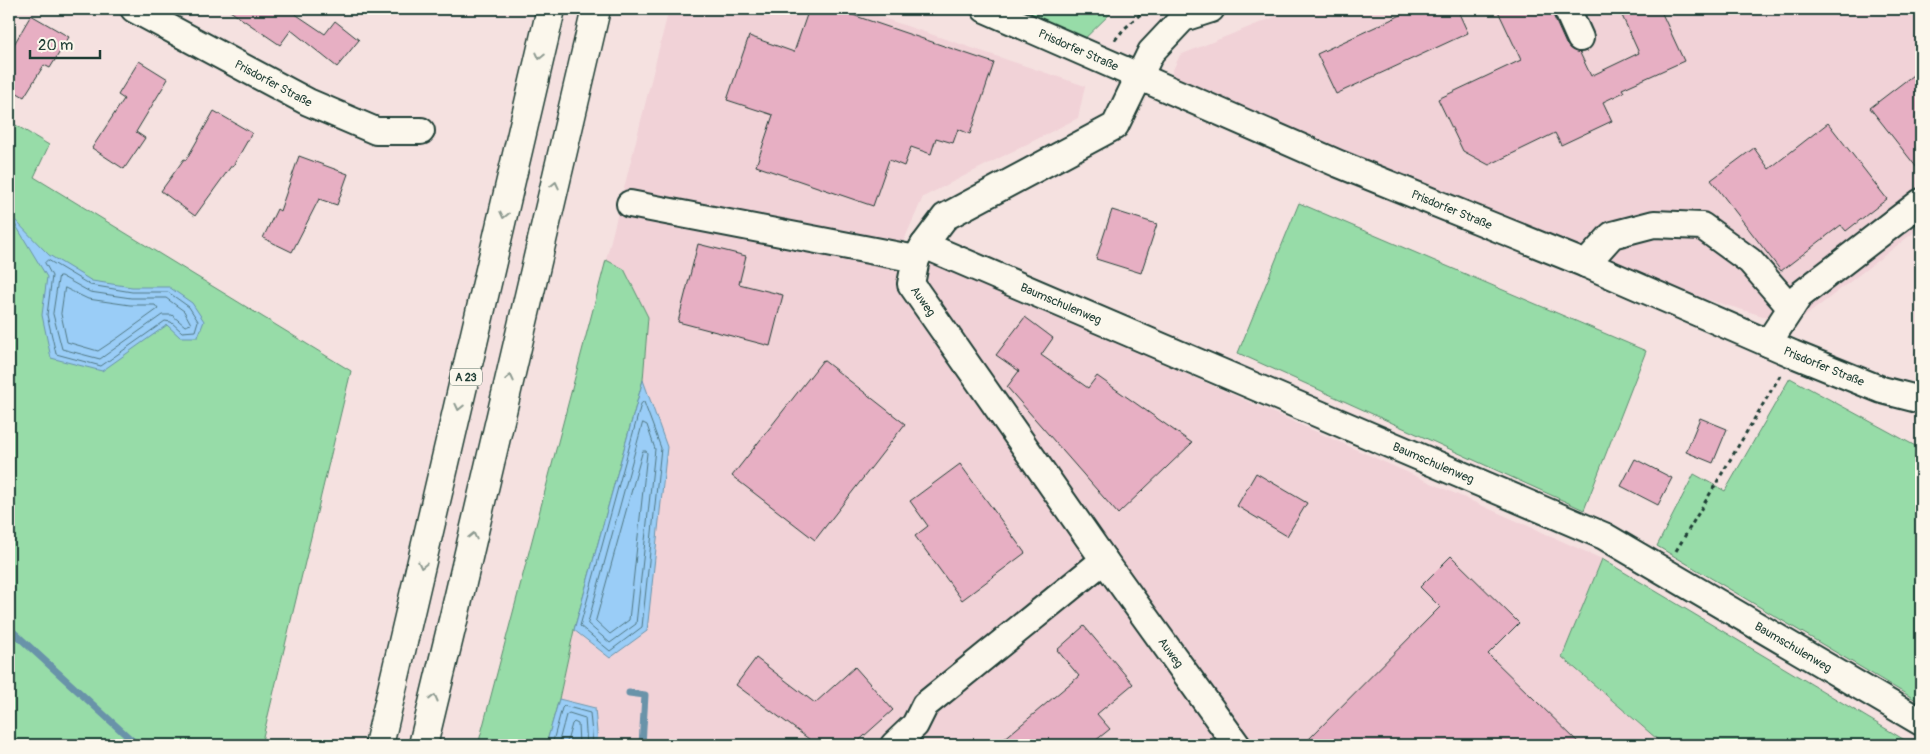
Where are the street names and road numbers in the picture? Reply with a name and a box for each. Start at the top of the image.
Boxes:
street label: Prisdorfer Straße [1036,26,1121,74]
street label: Prisdorfer Straße [232,57,314,111]
street label: Prisdorfer Straße [1409,187,1494,233]
street label: Baumschulenweg [1018,280,1104,328]
street label: Auweg [907,284,938,320]
street label: Prisdorfer Straße [1781,344,1866,390]
road number: A 23 [450,368,482,386]
street label: Baumschulenweg [1390,439,1476,487]
street label: Baumschulenweg [1752,619,1834,676]
street label: Auweg [1155,635,1186,671]

